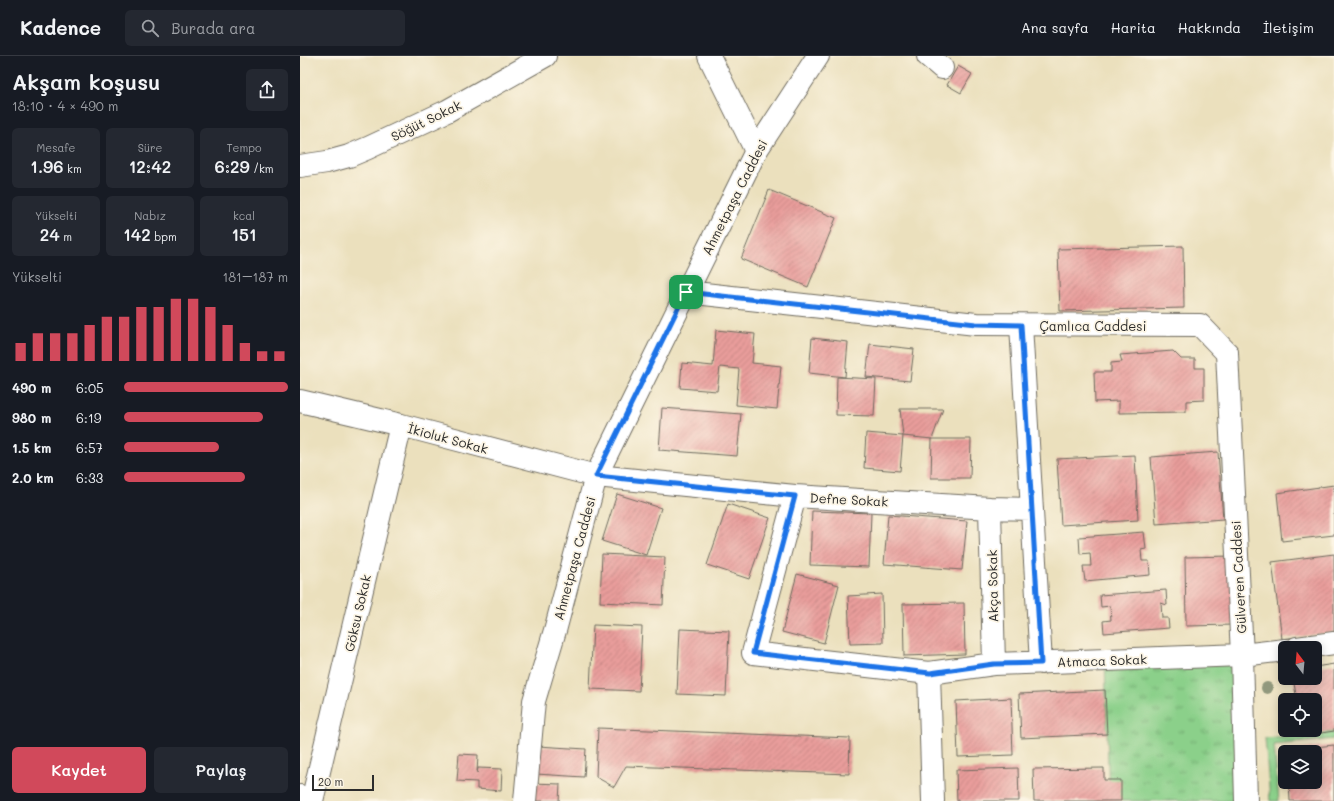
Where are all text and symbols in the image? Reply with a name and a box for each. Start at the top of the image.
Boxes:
search box [125,10,405,46]
text: Kadence [20,15,101,40]
icon: search [139,17,161,39]
text: Burada ara [171,18,255,38]
text: Ana sayfa [1021,18,1089,37]
text: Harita [1111,18,1156,37]
text: Hakkında [1178,18,1241,37]
text: İletişim [1263,18,1314,37]
text: Akşam koşusu [12,67,161,96]
button: share [246,69,288,111]
street label: Söğüt Sokak [388,96,464,144]
text: 18:10 · 4 × 490 m [12,97,118,114]
street label: Ahmetpaşa Caddesi [698,136,770,258]
text: Mesafe [37,140,75,155]
text: Süre [138,140,162,155]
text: Tempo [226,140,262,155]
text: 1.96 [30,155,64,177]
text: 12:42 [129,155,171,177]
text: 6:29 [214,155,250,177]
text: km [64,161,82,176]
text: /km [250,161,274,176]
text: Yükselti [35,208,77,223]
text: Nabız [134,208,166,223]
text: kcal [233,208,255,223]
text: 24 [40,223,60,245]
text: 142 [123,223,151,245]
text: 151 [231,223,257,245]
text: m [60,229,72,244]
text: bpm [151,229,177,244]
text: Yükselti [12,268,62,285]
text: 181–187 m [222,268,288,285]
pin [669,275,703,309]
icon: arrive [675,281,697,303]
street label: Çamlıca Caddesi [1039,317,1147,334]
text: 490 m [12,379,51,396]
text: 6:05 [76,379,103,396]
text: 980 m [12,409,51,426]
text: 6:19 [76,409,101,426]
street label: İkioluk Sokak [406,419,490,457]
text: 1.5 km [12,439,51,456]
text: 6:57 [76,439,103,456]
text: 2.0 km [12,469,54,486]
text: 6:33 [76,469,103,486]
street label: Defne Sokak [809,488,889,510]
street label: Ahmetpaşa Caddesi [549,494,599,622]
street label: Gülveren Caddesi [1227,520,1249,634]
street label: Akça Sokak [983,549,1001,623]
street label: Göksu Sokak [340,573,374,653]
north arrow [1278,641,1322,685]
map controls [1278,641,1322,789]
street label: Atmaca Sokak [1057,650,1147,670]
button: locate [1278,693,1322,737]
button: layers [1278,745,1322,789]
button: Kaydet [12,747,146,793]
button: Paylaş [154,747,288,793]
scale bar [312,773,374,792]
text: 20 m [318,774,343,789]

